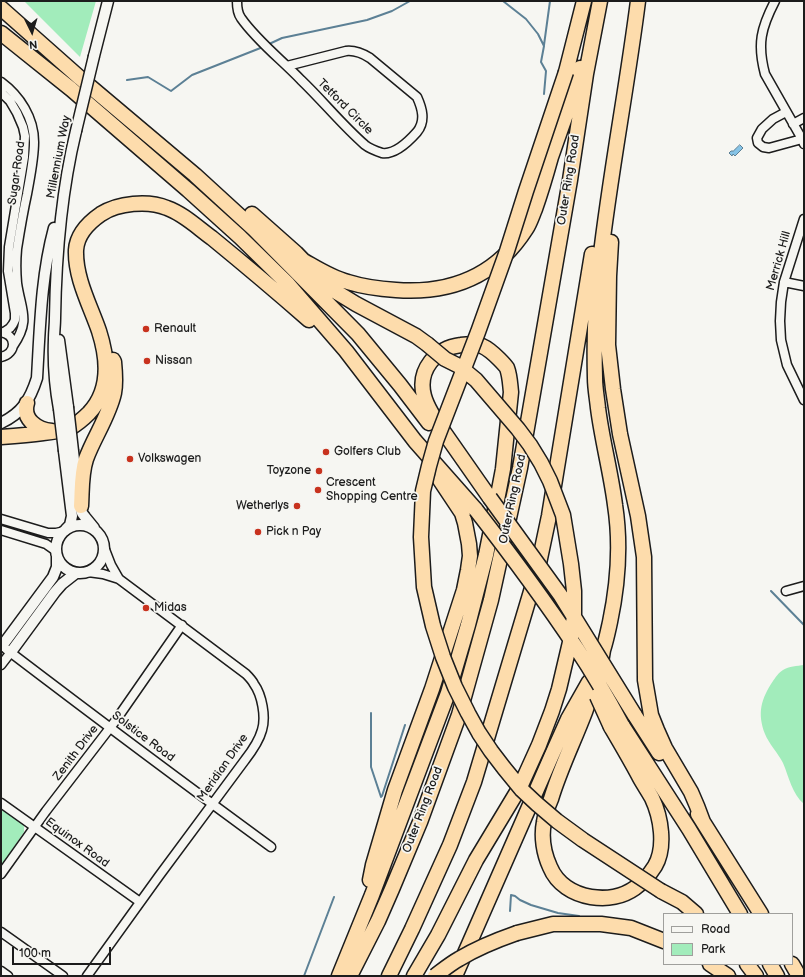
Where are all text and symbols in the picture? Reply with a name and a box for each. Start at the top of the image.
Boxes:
north arrow [12,12,52,52]
text: N [28,38,38,51]
street label: Tetford Circle [314,76,376,138]
street label: Millennium Way [44,114,74,200]
street label: Outer Ring Road [555,134,583,226]
street label: Sugar Road [5,140,29,206]
street label: Merrick Hill [764,230,794,292]
place label: Renault [154,322,196,336]
marker: Renault [141,324,151,334]
place label: Nissan [155,354,192,368]
marker: Nissan [142,356,152,366]
place label: Golfers Club [334,445,401,459]
marker: Golfers Club [321,447,331,457]
place label: Volkswagen [138,452,201,466]
street label: Outer Ring Road [496,453,530,545]
marker: Volkswagen [125,454,135,464]
place label: Toyzone [267,464,311,478]
marker: Toyzone [314,466,324,476]
place label: Crescent Shopping Centre [326,476,418,504]
marker: Crescent Shopping Centre [313,485,323,495]
place label: Wetherlys [236,499,289,513]
marker: Wetherlys [292,501,302,511]
place label: Pick n Pay [266,525,321,539]
marker: Pick n Pay [253,527,263,537]
place label: Midas [154,601,187,615]
marker: Midas [141,603,151,613]
street label: Solstice Road [109,709,177,765]
street label: Zenith Drive [50,722,102,784]
street label: Meridian Drive [194,731,252,805]
street label: Outer Ring Road [400,765,446,855]
street label: Equinox Road [42,815,112,871]
legend [663,913,793,965]
text: Road [701,922,730,937]
scale bar [14,939,113,965]
text: Park [701,942,725,957]
text: 100 m [19,946,51,961]

